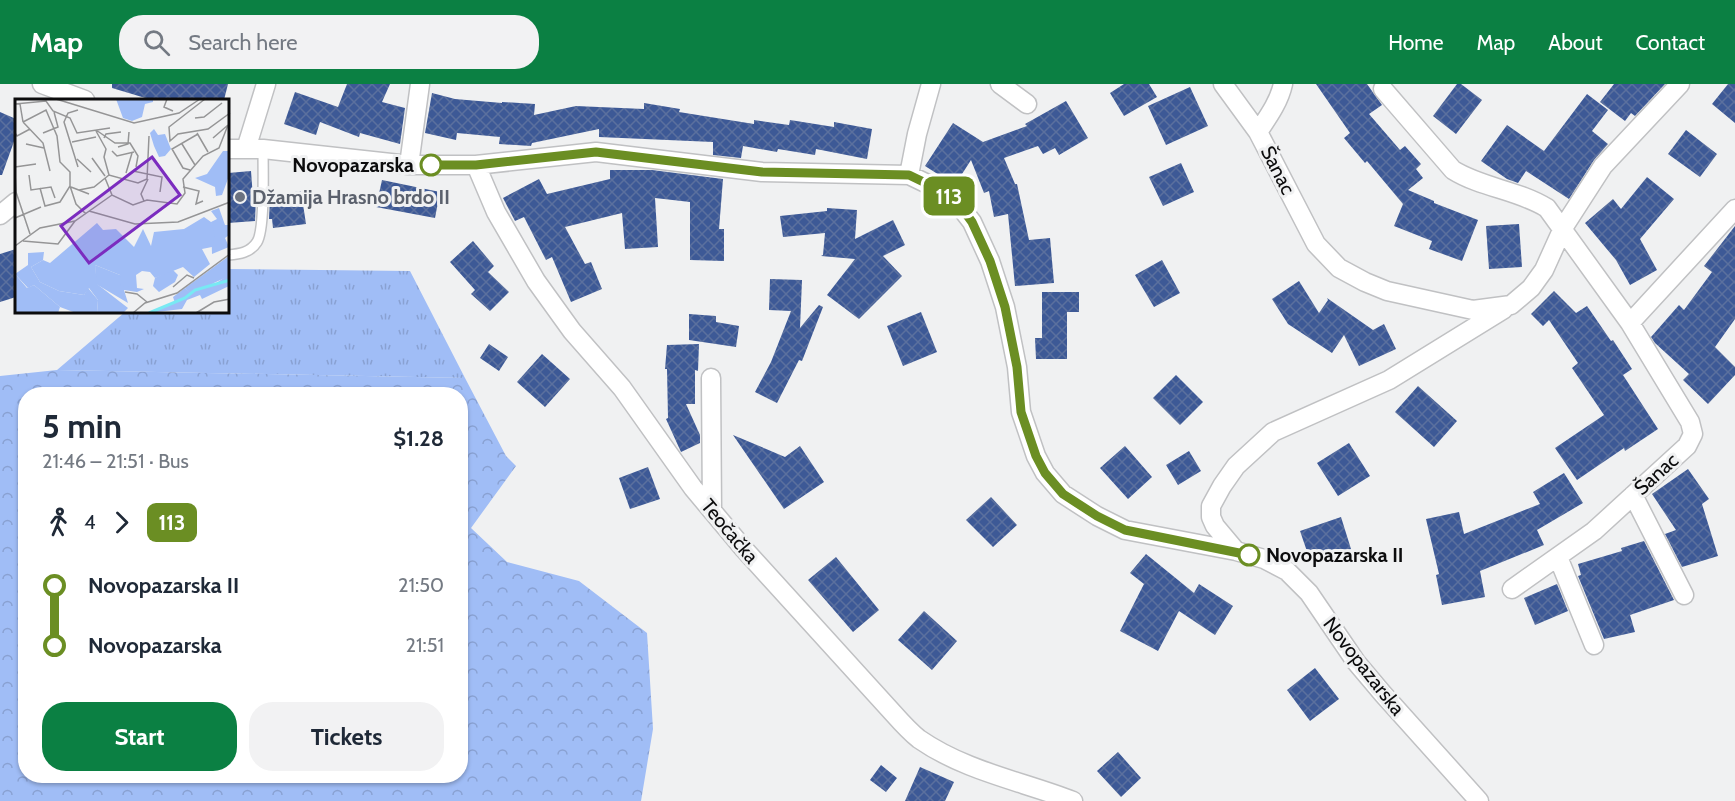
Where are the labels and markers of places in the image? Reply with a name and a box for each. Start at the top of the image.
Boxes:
place label: Novopazarska [292,153,414,177]
marker: Novopazarska [420,154,442,176]
place label: Džamija Hrasno brdo II [252,185,450,209]
marker: Džamija Hrasno brdo II [233,190,247,204]
place label: Novopazarska II [1266,543,1403,567]
marker: Novopazarska II [1238,544,1260,566]

